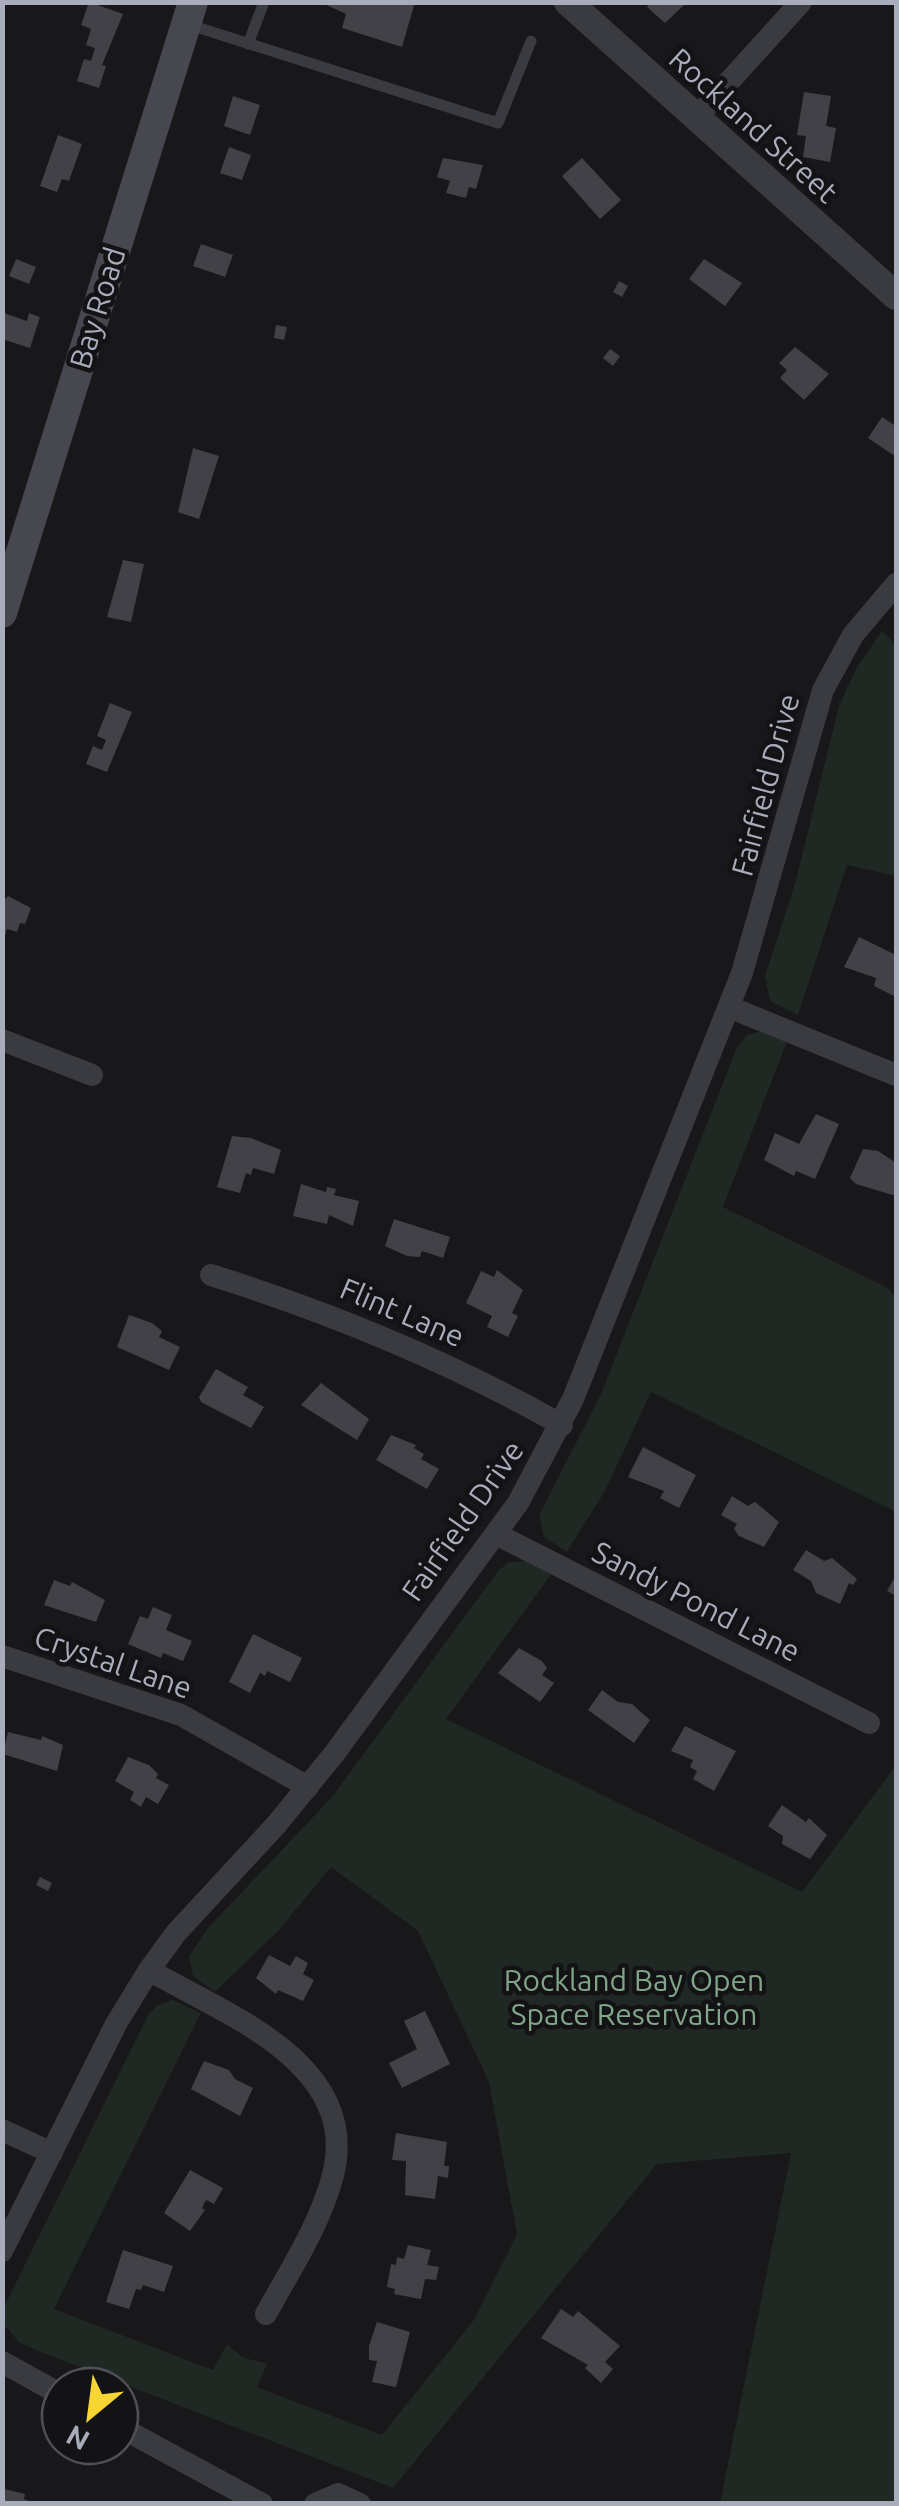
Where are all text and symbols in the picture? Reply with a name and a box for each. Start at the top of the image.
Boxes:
street label: Rockland Street [663,41,845,210]
street label: Bay Road [63,243,132,372]
street label: Fairfield Drive [724,690,806,880]
street label: Flint Lane [335,1271,469,1353]
street label: Fairfield Drive [395,1434,530,1607]
street label: Sandy Pond Lane [587,1534,806,1668]
street label: Crystal Lane [30,1619,196,1705]
park label: Rockland Bay Open Space Reservation [504,1963,764,2031]
north arrow [40,2366,140,2466]
text: N [61,2420,94,2457]

